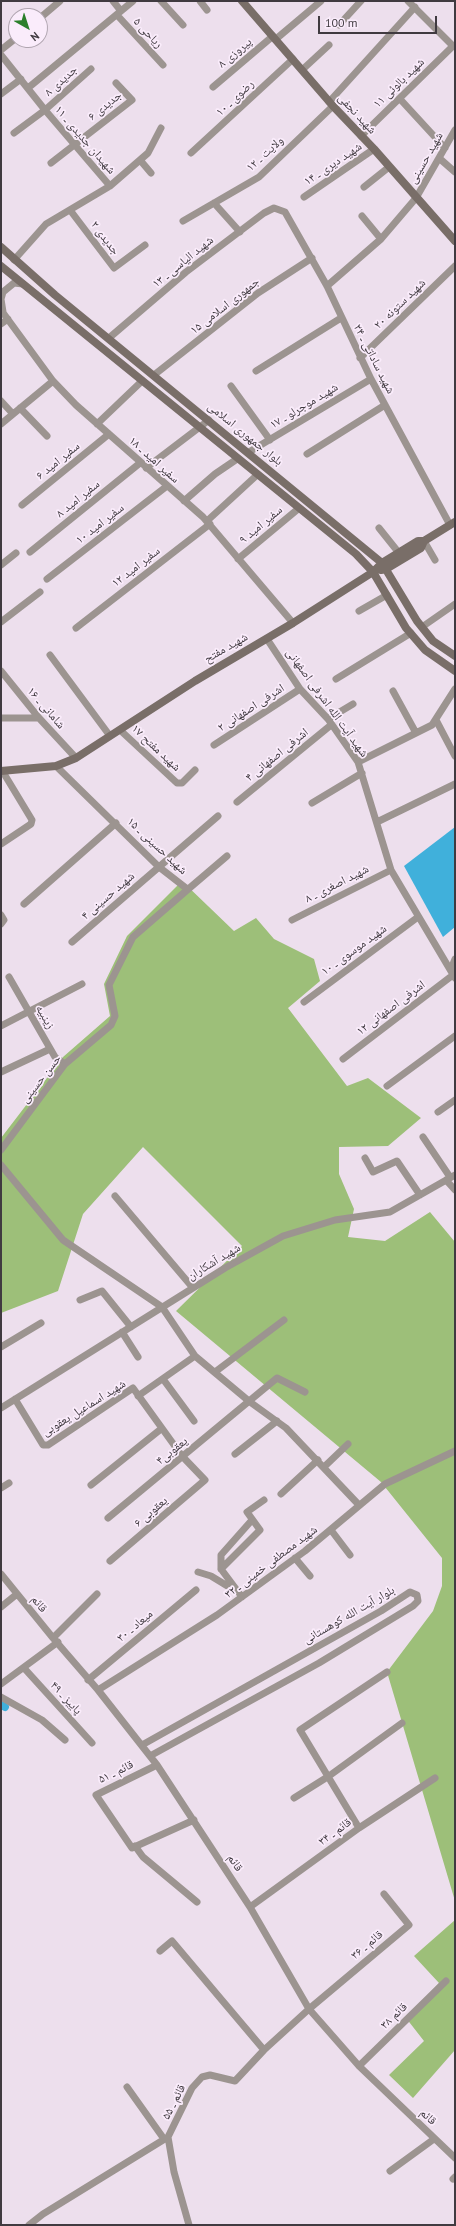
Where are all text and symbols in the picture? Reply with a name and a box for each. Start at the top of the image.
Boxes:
north arrow [8,8,48,48]
scale bar [320,8,439,34]
street label: ریاحی ۵ [130,15,166,51]
text: 100 m [325,15,358,30]
text: N [28,29,42,44]
street label: پیروزی ۸ [215,35,255,71]
street label: شهید بالوئی ۱۱ [370,55,428,111]
street label: جدیدی ۸ [42,63,80,99]
street label: رضوی ـ ۱۰ [213,77,257,119]
street label: جدیدی ۶ [85,88,125,124]
street label: شهید نجفی [335,91,379,137]
street label: شهیدان جدیدی ـ ۱۱ [51,103,119,177]
street label: شهید حسینی [405,130,447,186]
street label: ولایت ـ ۱۲ [243,133,287,175]
street label: شهید دیری ـ ۱۴ [301,139,365,189]
street label: جدیدی ۲ [87,218,123,258]
street label: شهید الیاسی ـ ۱۳ [150,233,216,291]
street label: جمهوری اسلامی ۱۵ [188,275,262,337]
street label: شهید ستونه ۲۰ [371,276,429,332]
street label: شهید ساداتی ـ ۲۴ [350,322,398,396]
street label: شهید موجرلو ـ ۱۷ [267,380,341,432]
street label: بلوار جمهوری اسلامی [205,399,285,469]
street label: سفیر امید ـ ۱۸ [126,434,182,486]
street label: سفیر امید ۶ [33,439,83,483]
street label: سفیر امید ۸ [53,477,103,521]
street label: سفیر امید ۱۰ [73,501,127,547]
street label: سفیر امید ۹ [237,503,285,547]
street label: سفیر امید ۱۲ [109,544,163,590]
street label: شهید مفتح [202,630,250,666]
street label: شهید آیت الله اشرفی اصفهانی [283,646,371,760]
street label: اشرفی اصفهانی ۲ [215,681,287,735]
street label: شامانی ـ ۱۶ [24,684,68,732]
street label: شهید مفتح ۱۷ [128,722,184,774]
street label: اشرفی اصفهانی ۴ [243,725,311,785]
street label: شهید حسینی ـ ۱۵ [124,814,190,878]
street label: شهید اصغری ـ ۸ [303,862,371,906]
street label: شهید حسینی ۴ [78,869,138,923]
street label: شهید موسوی ـ ۱۰ [318,921,390,979]
street label: اشرفی اصفهانی ۱۲ [354,978,428,1038]
street label: زینبیه [32,1002,58,1032]
street label: حسن حسینی [18,1052,64,1106]
street label: شهید آشکاران [185,1241,243,1283]
street label: شهید اسماعیل یعقوبی [39,1376,129,1440]
street label: یعقوبی۴ [153,1434,191,1468]
street label: یعقوبی ۶ [131,1494,171,1530]
street label: شهید مصطفی خمینی ـ ۳۲ [222,1522,320,1602]
street label: بلوار آیت الله کوهستانی [301,1583,397,1647]
street label: قائم [28,1593,50,1615]
street label: میعاد ـ ۳۰ [114,1607,156,1645]
street label: پاییز ـ ۴۹ [47,1678,85,1718]
street label: قائم ـ ۵۱ [96,1757,136,1787]
street label: قائم ـ ۳۴ [316,1815,354,1849]
street label: قائم [224,1852,246,1874]
street label: قائم ـ ۳۶ [348,1927,386,1963]
street label: قائم ۳۸ [378,2000,410,2032]
street label: قائم ـ ۵۵ [159,2082,189,2122]
street label: قائم [417,2106,439,2128]

